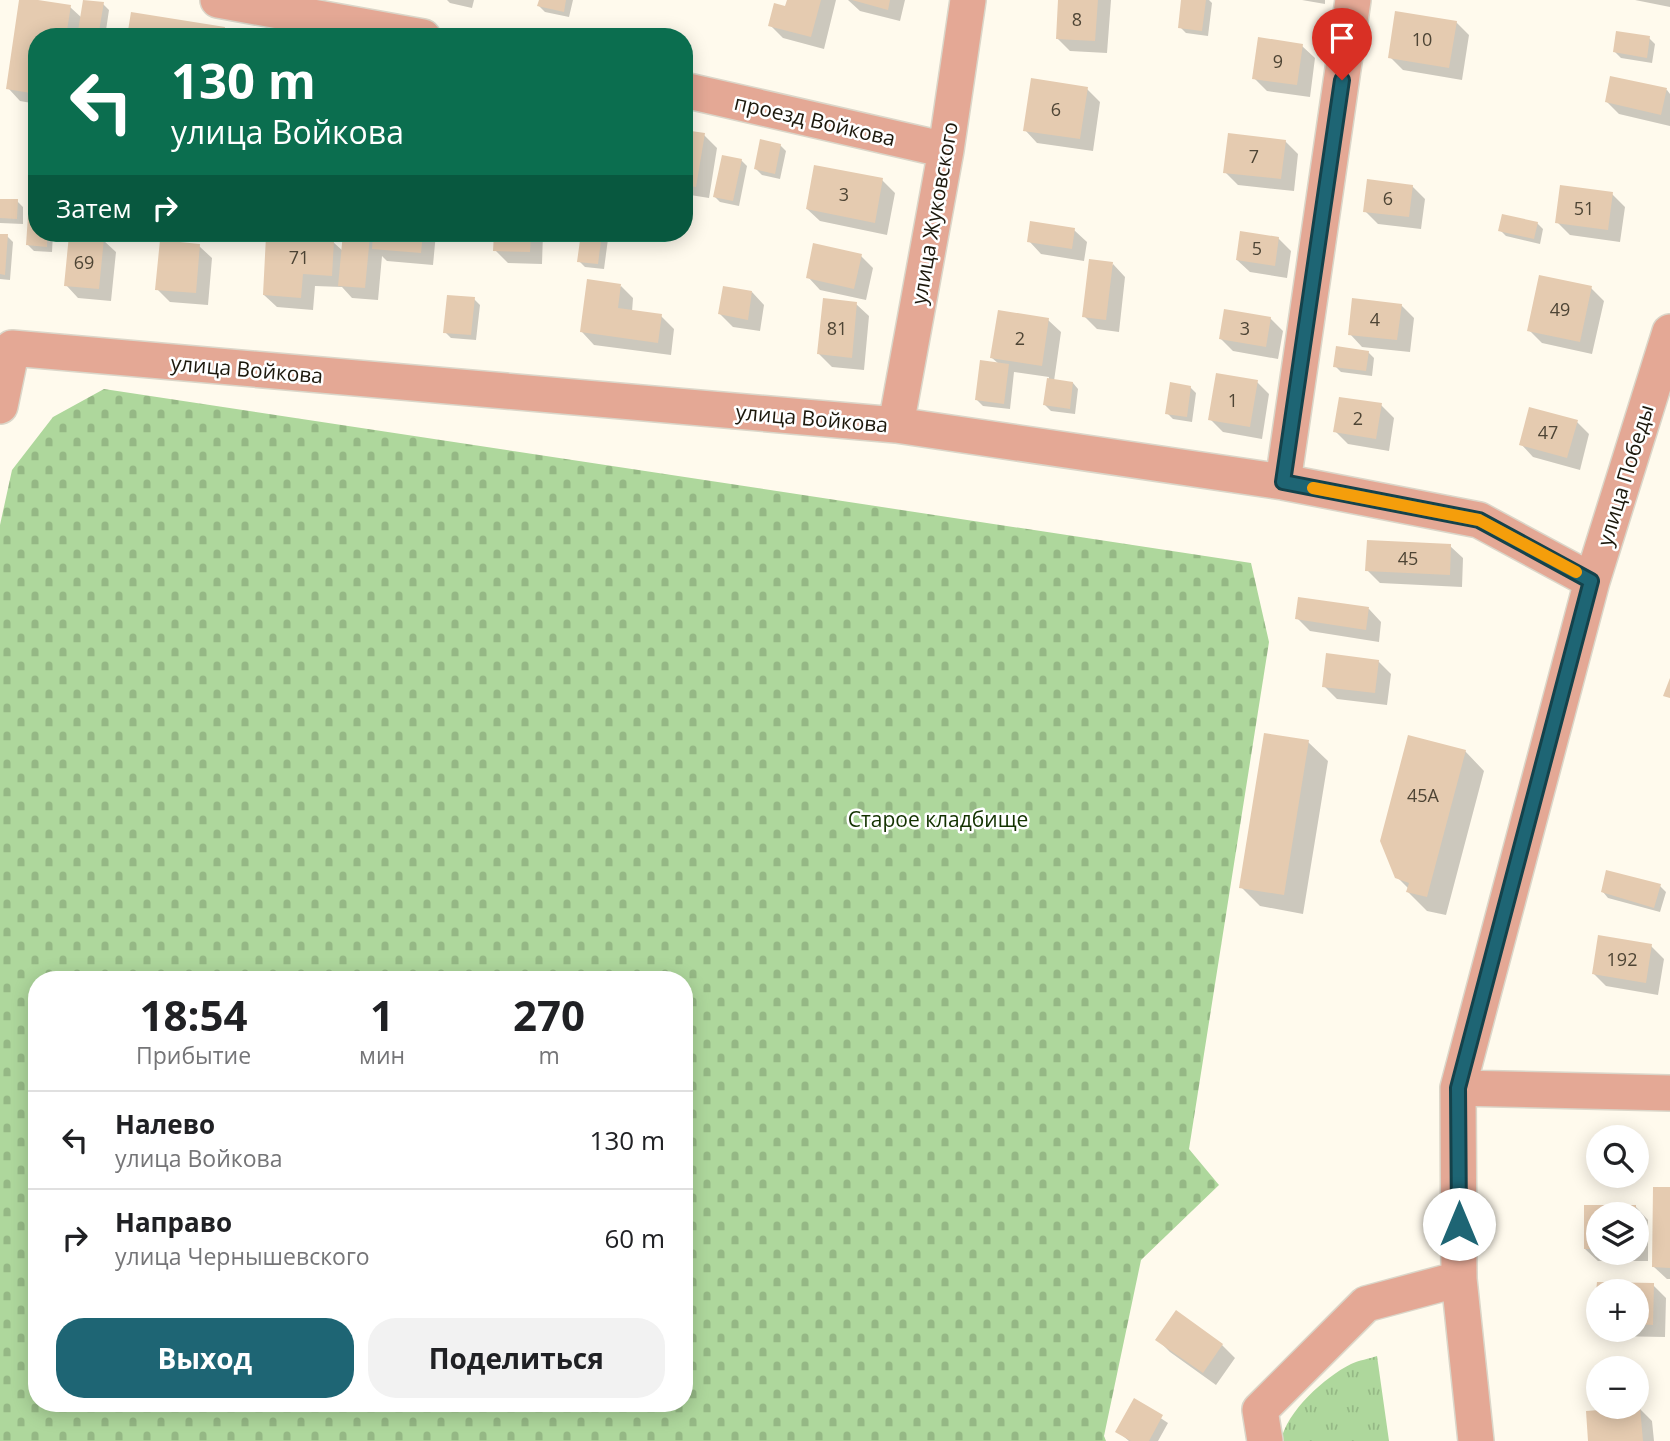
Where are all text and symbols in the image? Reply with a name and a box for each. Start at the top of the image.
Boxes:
house number: 8 [1072,7,1082,31]
pin [1312,8,1372,80]
icon: arrive [1323,19,1361,57]
house number: 10 [1412,27,1432,51]
text: 130 m [171,47,316,113]
house number: 9 [1273,49,1283,73]
icon: left [56,56,147,147]
street label: проезд Войкова [732,88,898,152]
house number: 6 [1051,97,1061,121]
text: улица Войкова [171,110,404,153]
street label: улица Жуковского [904,119,964,307]
house number: 7 [1249,144,1259,168]
house number: 3 [839,182,849,206]
house number: 6 [1383,186,1393,210]
icon: right [146,189,184,227]
text: Затем [56,190,132,226]
house number: 51 [1574,196,1594,220]
house number: 5 [1252,236,1262,260]
house number: 71 [289,245,309,269]
house number: 69 [74,250,94,274]
house number: 49 [1550,297,1570,321]
house number: 4 [1370,307,1380,331]
house number: 81 [827,316,847,340]
house number: 3 [1240,316,1250,340]
house number: 2 [1015,326,1025,350]
street label: улица Войкова [170,348,324,390]
house number: 1 [1228,388,1238,412]
street label: улица Войкова [735,397,889,439]
street label: улица Победы [1590,401,1660,549]
house number: 2 [1353,406,1363,430]
house number: 47 [1538,420,1558,444]
house number: 45 [1398,546,1418,570]
house number: 45А [1407,783,1440,807]
park label: Старое кладбище [848,805,1028,833]
house number: 192 [1607,947,1637,971]
text: 18:54 [139,986,248,1043]
text: 1 [370,986,394,1043]
text: 270 [513,986,585,1043]
text: Прибытие [136,1039,251,1071]
text: мин [359,1039,405,1071]
text: m [538,1039,560,1071]
text: Налево [115,1106,215,1142]
icon: left [56,1121,94,1159]
text: 130 m [590,1122,665,1158]
map controls [1586,1125,1649,1419]
button: search [1586,1125,1649,1188]
text: улица Войкова [115,1142,282,1174]
position arrow [1422,1187,1496,1261]
button: layers [1586,1202,1649,1265]
text: Направо [115,1204,232,1240]
icon: right [56,1219,94,1257]
text: 60 m [604,1220,665,1256]
text: улица Чернышевского [115,1240,370,1272]
button: + [1586,1279,1649,1342]
button: Выход [56,1318,354,1398]
button: Поделиться [368,1318,665,1398]
button: − [1586,1356,1649,1419]

